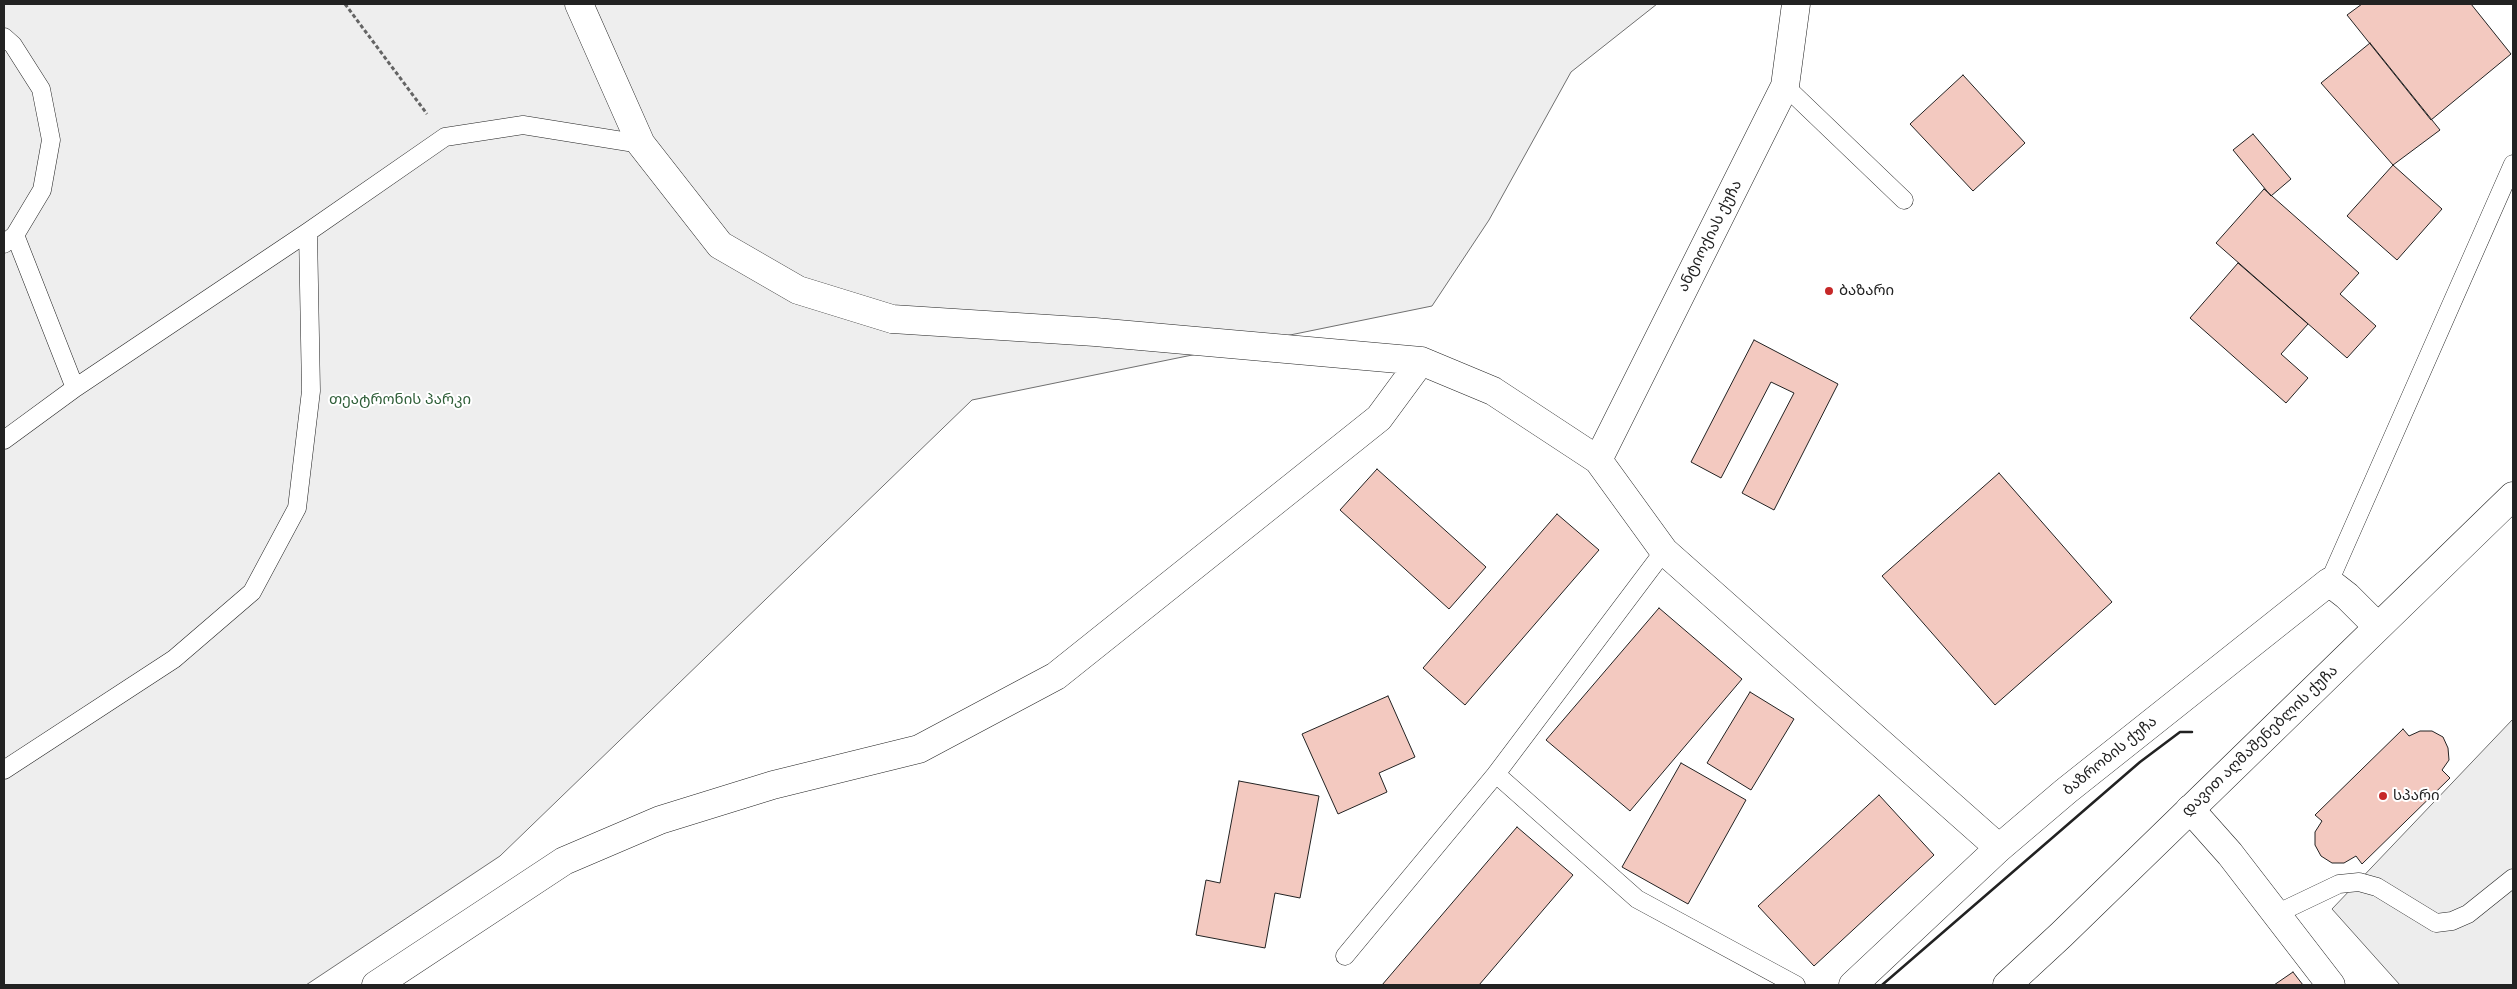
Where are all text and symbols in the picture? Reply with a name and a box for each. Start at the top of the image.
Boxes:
street label: ანტიოქიას ქუჩა [1674,177,1746,295]
place label: ბაზარი [1839,282,1894,300]
marker: ბაზარი [1823,285,1835,297]
park label: თეატრონის პარკი [329,391,471,409]
street label: დავით აღმაშენებლის ქუჩა [2178,662,2342,820]
street label: ბაზრობის ქუჩა [2059,713,2161,799]
place label: სპარი [2393,787,2440,805]
marker: სპარი [2377,790,2389,802]

